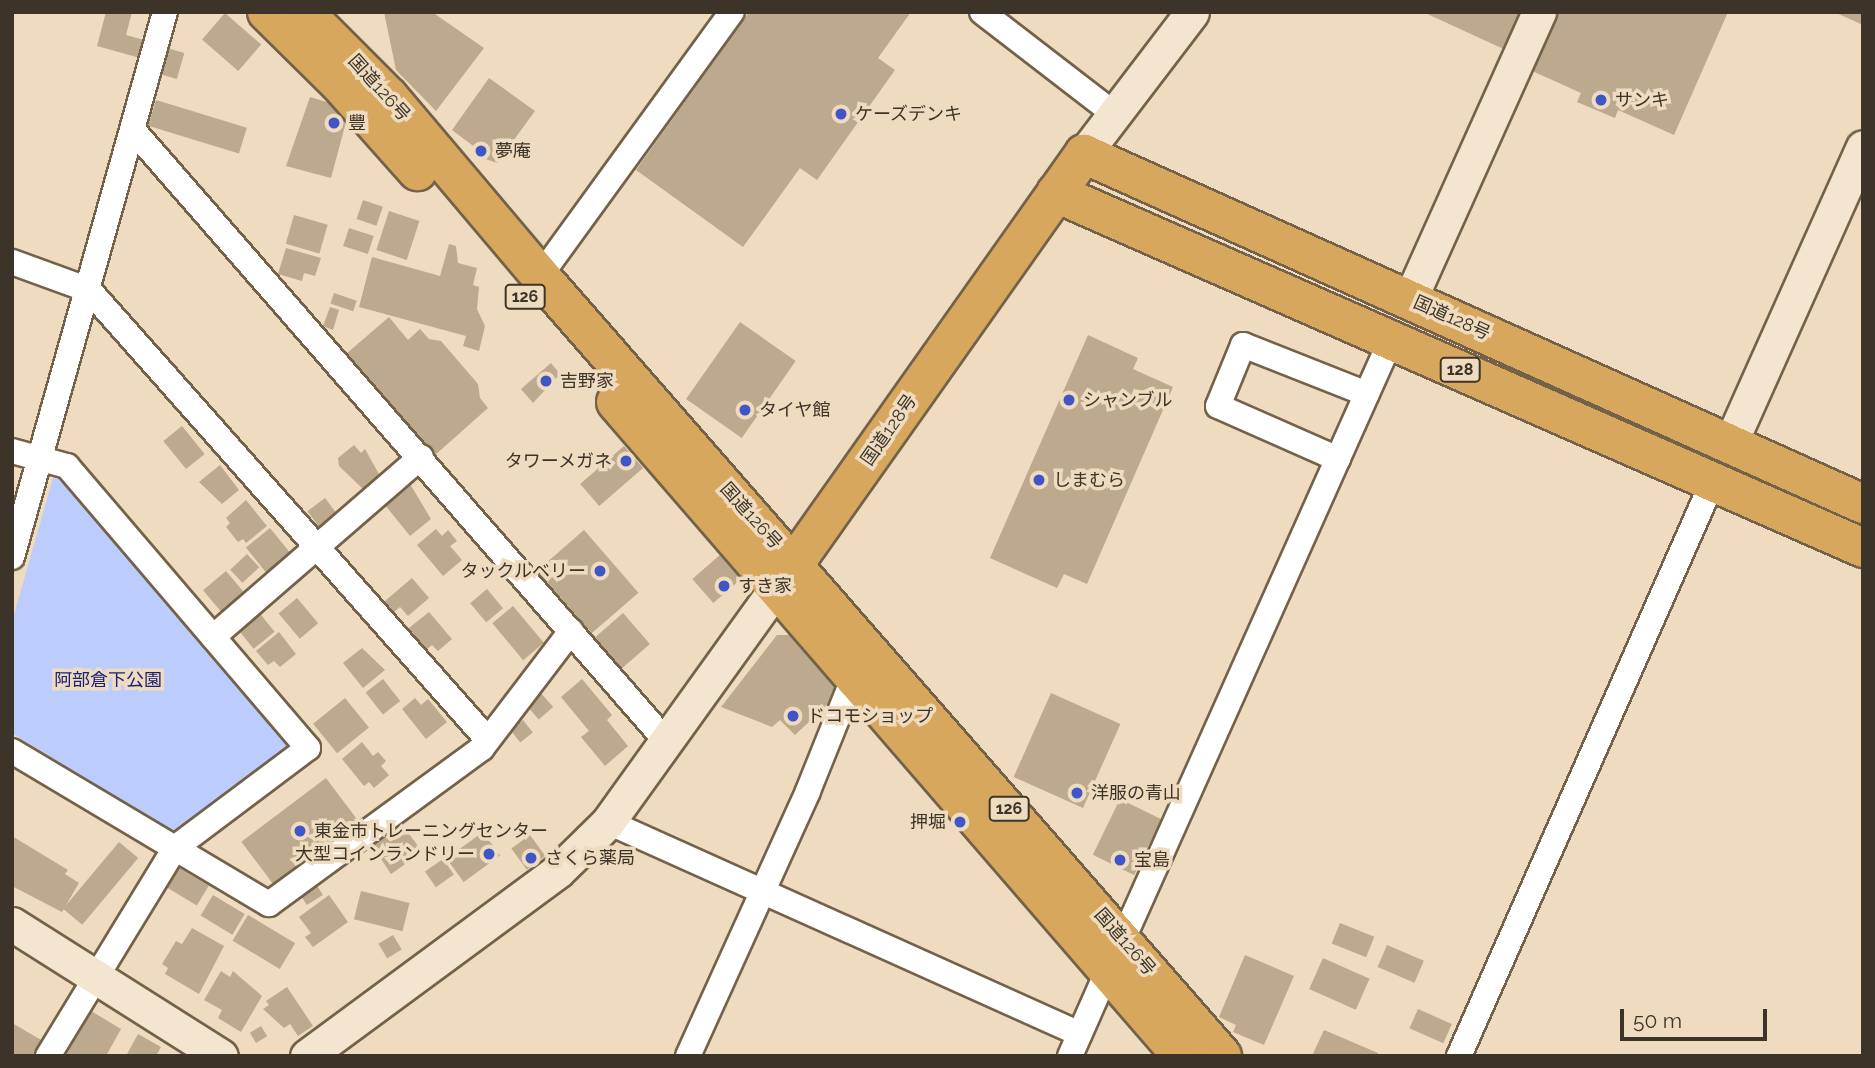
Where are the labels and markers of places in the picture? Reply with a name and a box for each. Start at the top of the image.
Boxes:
place label: サンキ [1615,89,1669,111]
marker: サンキ [1593,92,1609,108]
place label: ケーズデンキ [855,103,963,125]
marker: ケーズデンキ [833,106,849,122]
place label: 豐 [348,112,366,134]
marker: 豐 [326,115,342,131]
place label: 夢庵 [495,140,531,162]
marker: 夢庵 [473,143,489,159]
place label: 吉野家 [560,370,614,392]
marker: 吉野家 [538,373,554,389]
place label: シャンブル [1083,389,1173,411]
marker: シャンブル [1061,392,1077,408]
place label: タイヤ館 [759,399,831,421]
marker: タイヤ館 [737,402,753,418]
place label: タワーメガネ [504,450,612,472]
marker: タワーメガネ [618,453,634,469]
place label: しまむら [1053,469,1125,491]
marker: しまむら [1031,472,1047,488]
place label: タックルベリー [460,560,586,582]
marker: タックルベリー [592,563,608,579]
place label: すき家 [738,575,792,597]
marker: すき家 [716,578,732,594]
place label: ドコモショップ [807,705,933,727]
marker: ドコモショップ [785,708,801,724]
place label: 洋服の青山 [1091,782,1181,804]
marker: 洋服の青山 [1069,785,1085,801]
place label: 押堀 [910,811,946,833]
marker: 押堀 [952,814,968,830]
place label: 東金市トレーニングセンター [314,820,548,842]
marker: 東金市トレーニングセンター [292,823,308,839]
place label: 大型コインランドリー [295,843,475,865]
marker: 大型コインランドリー [481,846,497,862]
place label: さくら薬局 [545,847,635,869]
place label: 宝島 [1134,849,1170,871]
marker: さくら薬局 [523,850,539,866]
marker: 宝島 [1112,852,1128,868]

